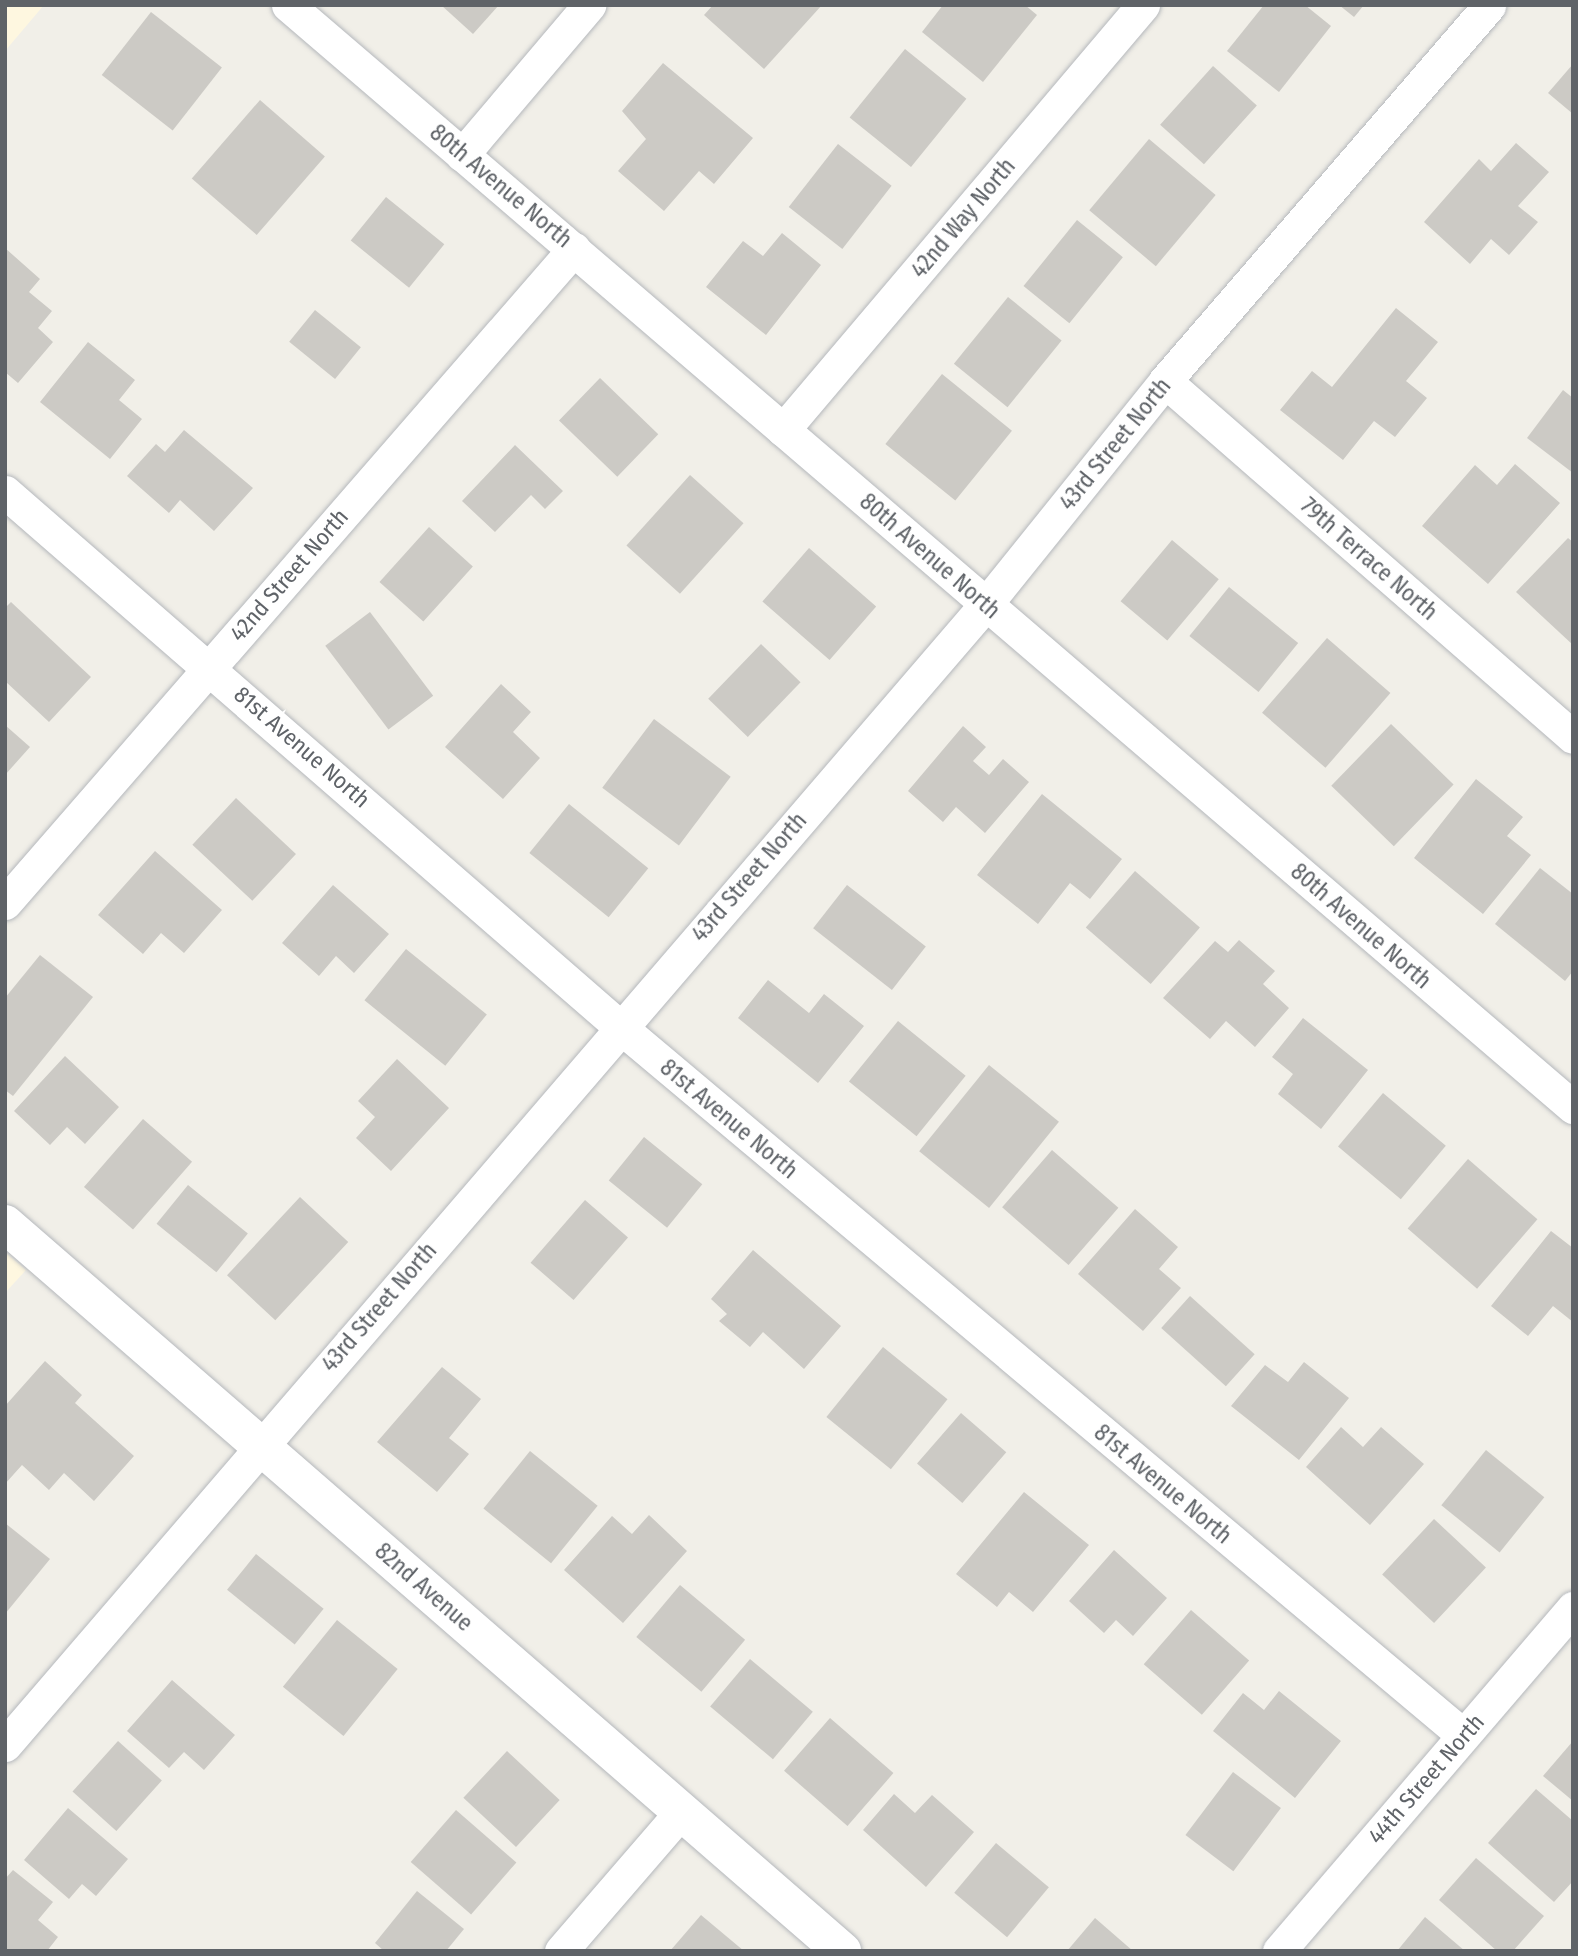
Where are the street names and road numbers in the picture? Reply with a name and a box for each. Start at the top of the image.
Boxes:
street label: 80th Avenue North [424,119,578,253]
street label: 42nd Way North [905,153,1021,283]
street label: 43rd Street North [1053,372,1177,516]
street label: 80th Avenue North [854,488,1006,624]
street label: 79th Terrace North [1295,492,1443,626]
street label: 42nd Street North [224,503,354,647]
street label: 81st Avenue North [228,681,376,813]
street label: 43rd Street North [685,807,813,947]
street label: 80th Avenue North [1285,858,1437,994]
street label: 81st Avenue North [655,1054,803,1184]
street label: 43rd Street North [315,1237,443,1377]
street label: 81st Avenue North [1089,1419,1237,1549]
street label: 82nd Avenue [369,1537,479,1637]
street label: 44th Street North [1362,1708,1490,1850]

